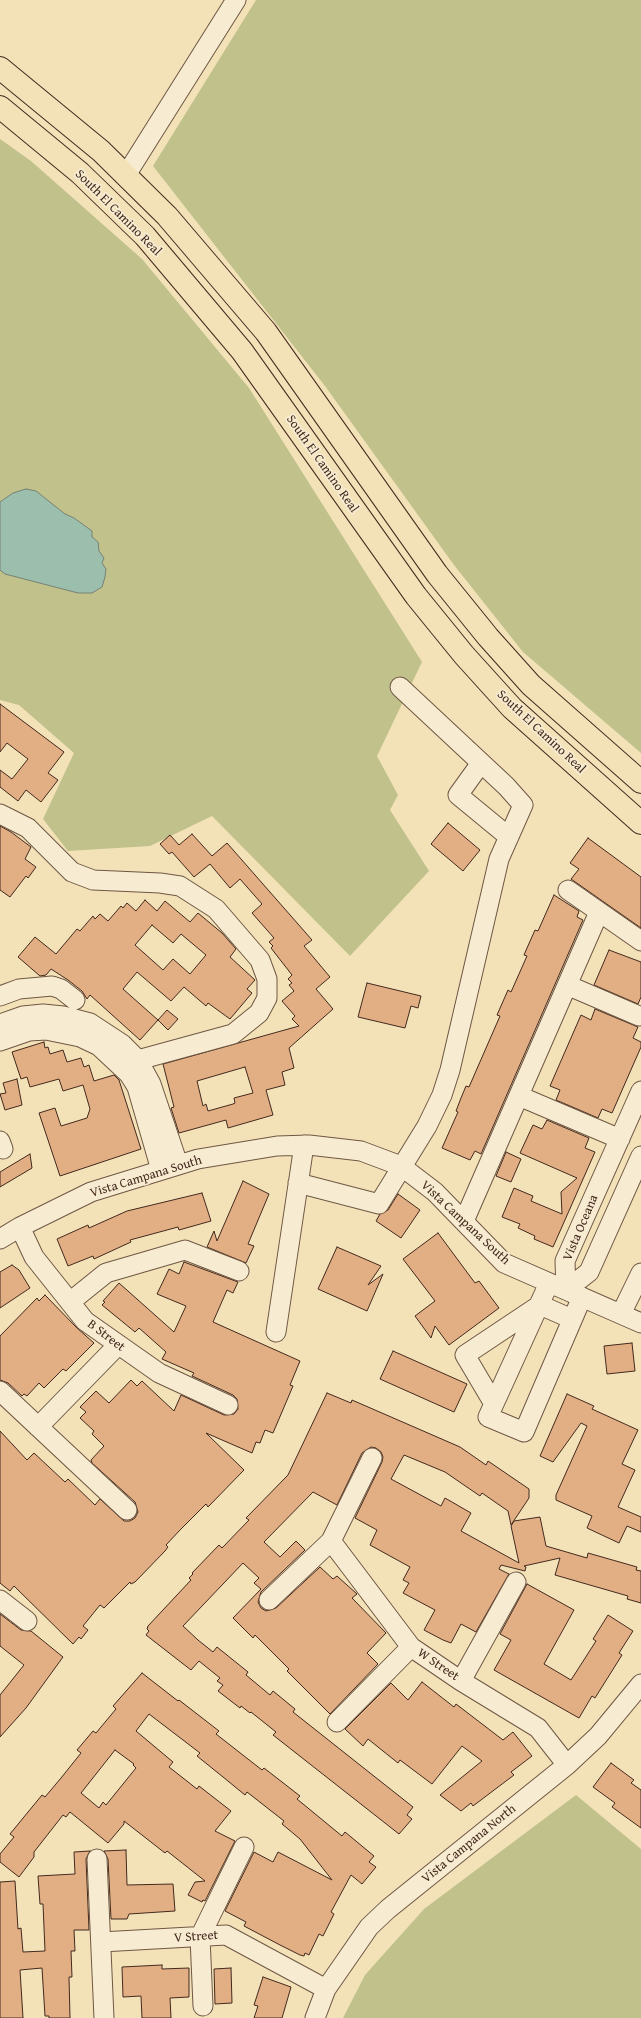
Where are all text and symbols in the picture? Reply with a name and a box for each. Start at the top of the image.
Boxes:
street label: South El Camino Real [72,167,164,259]
street label: South El Camino Real [282,412,362,516]
street label: South El Camino Real [493,687,589,777]
street label: Vista Campana South [88,1153,204,1201]
street label: Vista Campana South [417,1178,513,1268]
street label: Vista Oceana [560,1193,602,1263]
street label: B Street [84,1317,128,1355]
street label: W Street [414,1645,462,1685]
street label: Vista Campana North [419,1801,519,1887]
street label: V Street [173,1928,219,1946]

